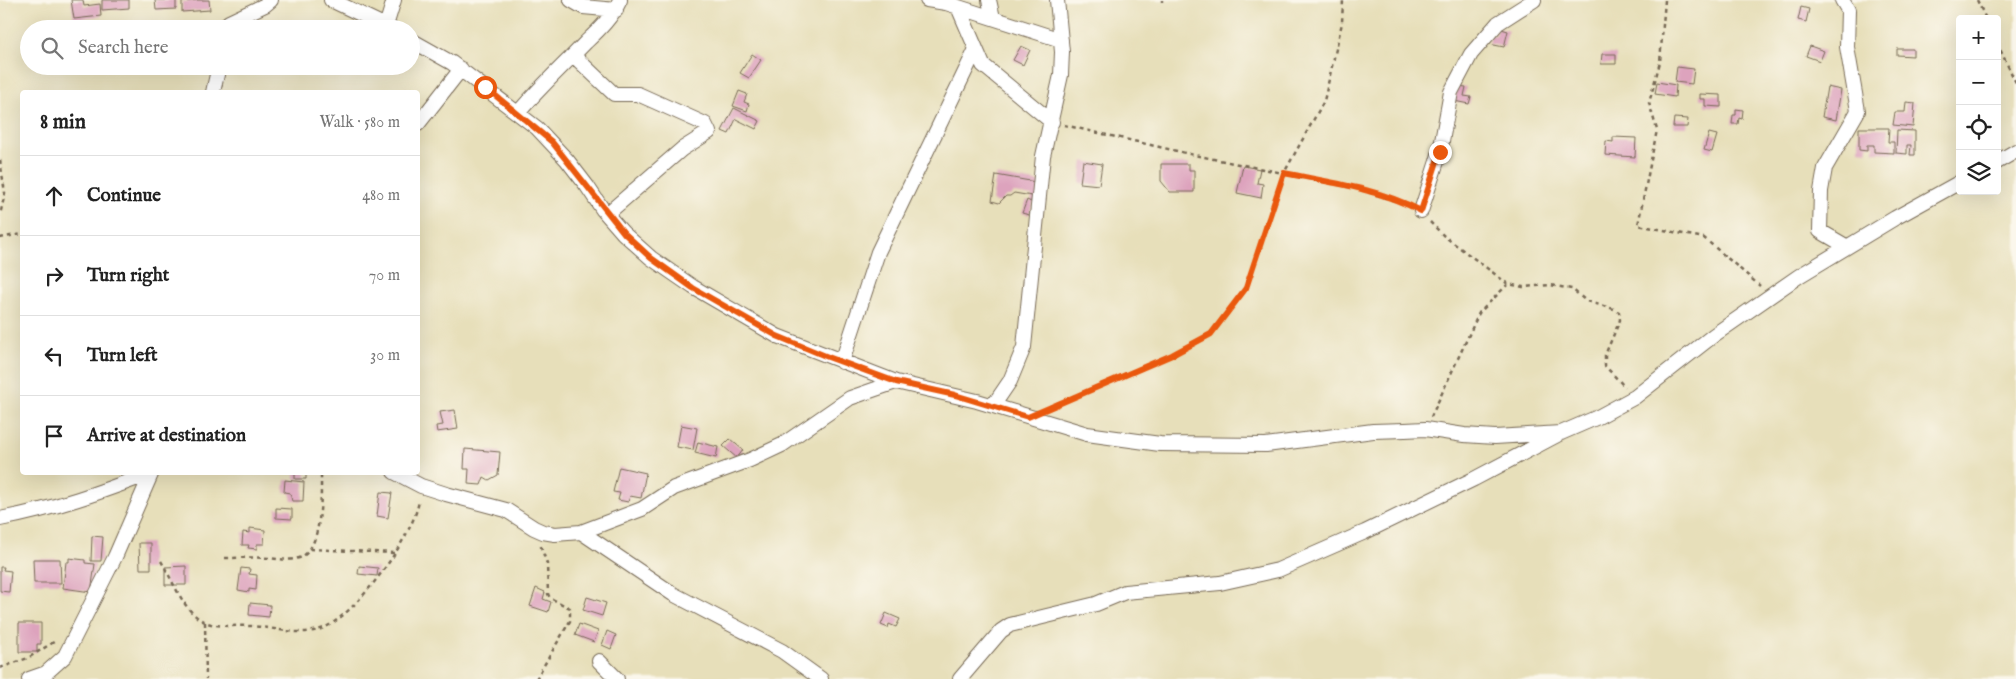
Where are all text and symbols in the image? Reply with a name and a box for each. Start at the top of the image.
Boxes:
map controls [1956,15,2001,195]
button: + [1956,15,2001,60]
search box [20,20,420,75]
icon: search [38,34,66,62]
text: Search here [78,36,169,60]
button: − [1956,60,2001,105]
route start [474,76,497,99]
button: locate [1956,105,2001,150]
text: 8 min [40,109,86,136]
text: Walk · 580 m [320,113,400,133]
route end [1429,141,1452,164]
button: layers [1956,150,2001,195]
icon: ahead [40,182,68,210]
text: Continue [87,184,161,208]
text: 480 m [362,186,400,206]
icon: right [40,262,68,290]
text: Turn right [87,264,169,288]
text: 70 m [369,266,400,286]
icon: left [40,342,68,370]
text: Turn left [87,344,158,368]
text: 30 m [370,346,400,366]
icon: arrive [40,422,68,450]
text: Arrive at destination [87,424,246,448]

